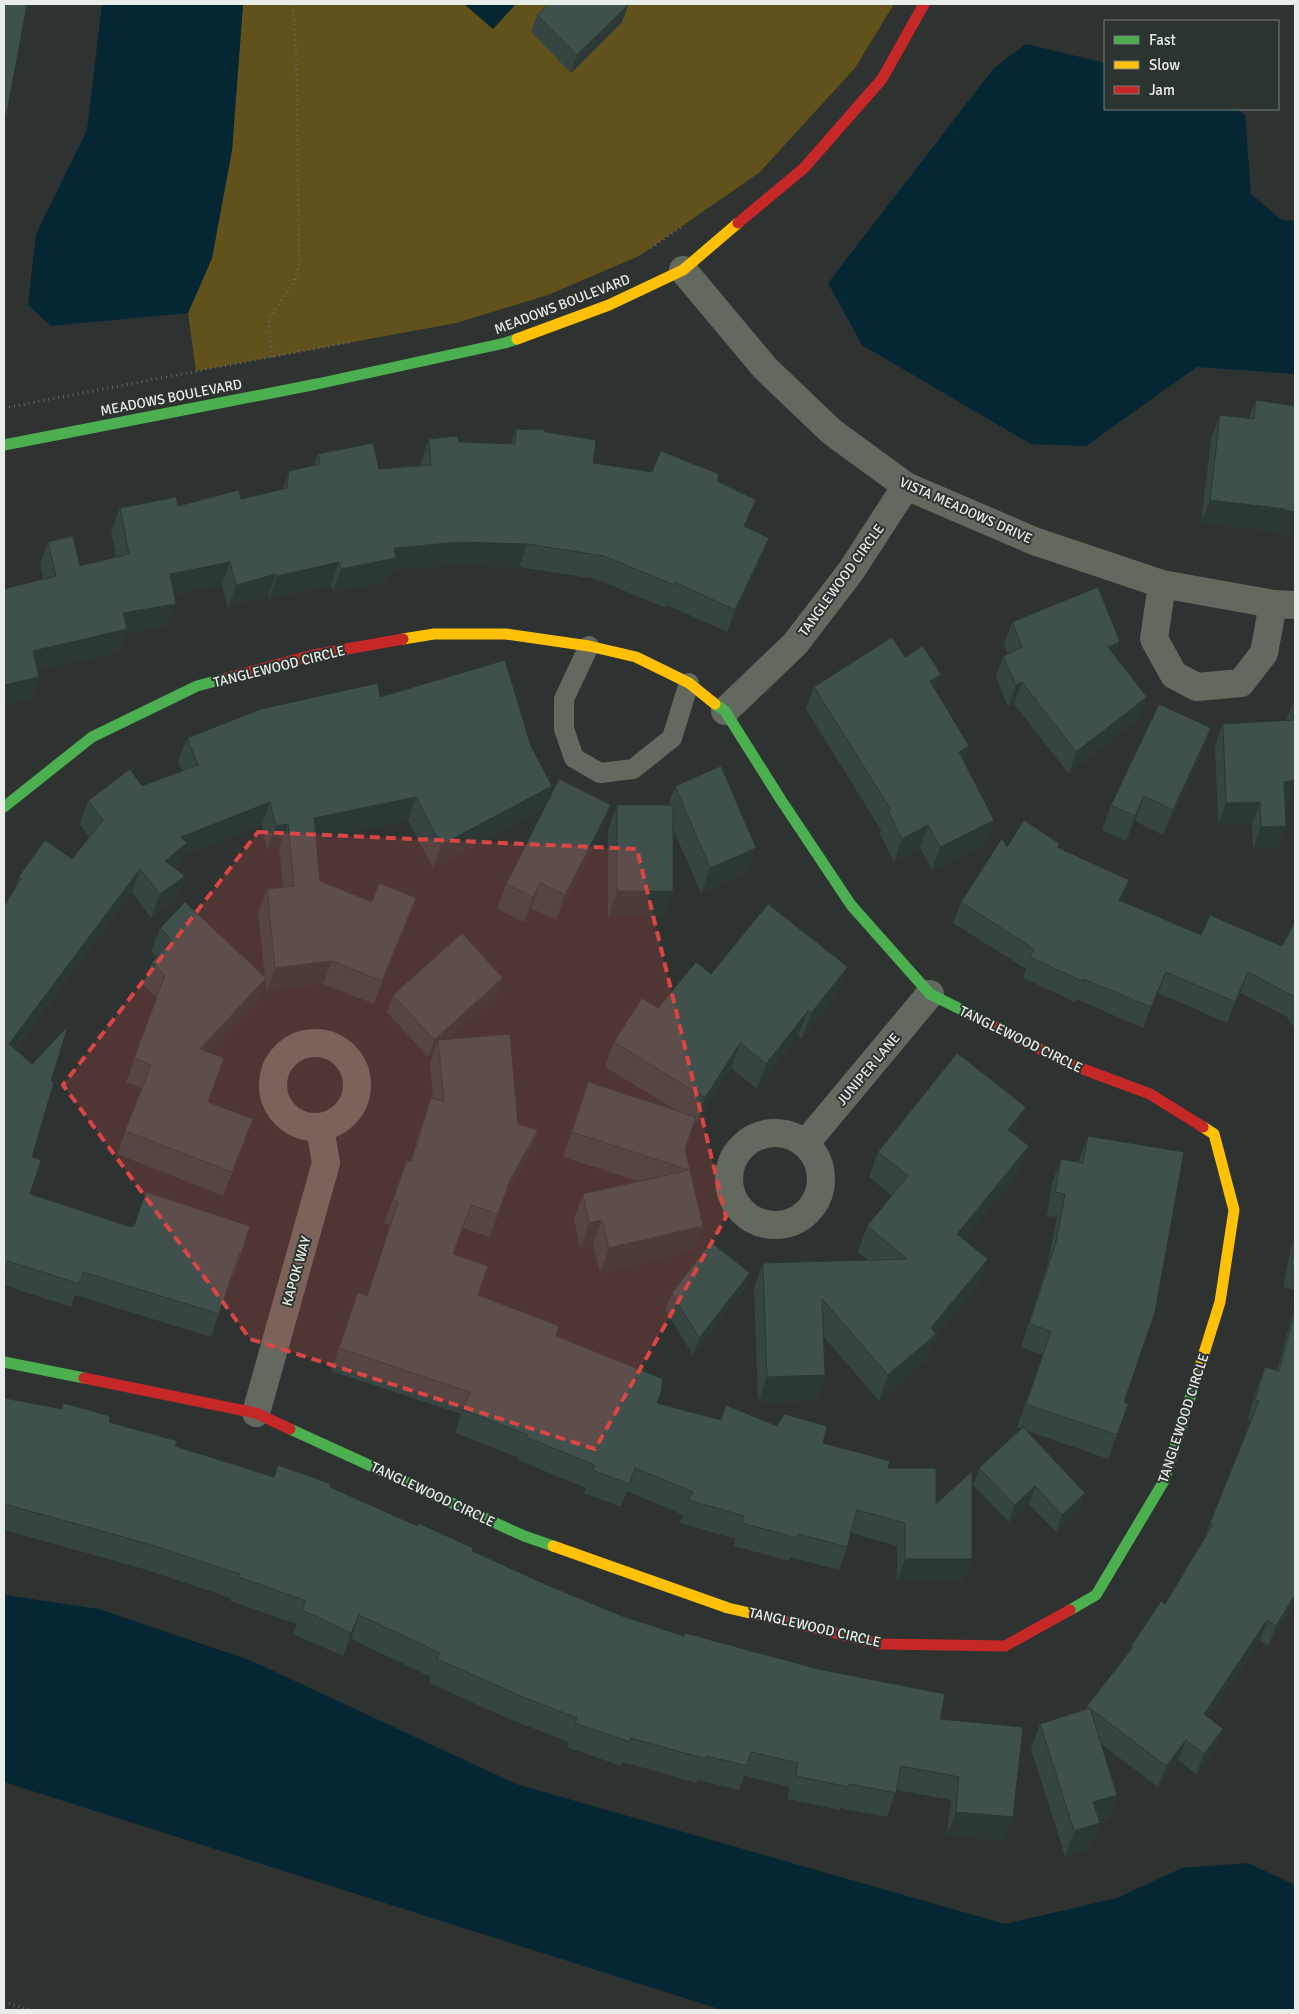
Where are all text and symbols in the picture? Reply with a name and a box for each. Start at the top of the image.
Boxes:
legend [1104,20,1279,110]
text: Fast [1149,31,1176,49]
text: Slow [1149,56,1180,74]
text: Jam [1149,81,1175,99]
street label: MEADOWS BOULEVARD [492,271,632,338]
street label: MEADOWS BOULEVARD [99,375,243,420]
street label: VISTA MEADOWS DRIVE [897,474,1035,547]
street label: TANGLEWOOD CIRCLE [795,521,888,640]
street label: TANGLEWOOD CIRCLE [212,642,347,691]
street label: TANGLEWOOD CIRCLE [956,1002,1085,1077]
street label: JUNIPER LANE [833,1029,904,1109]
street label: KAPOK WAY [278,1234,315,1308]
street label: TANGLEWOOD CIRCLE [1155,1351,1212,1485]
street label: TANGLEWOOD CIRCLE [368,1458,498,1531]
street label: TANGLEWOOD CIRCLE [747,1604,883,1651]

